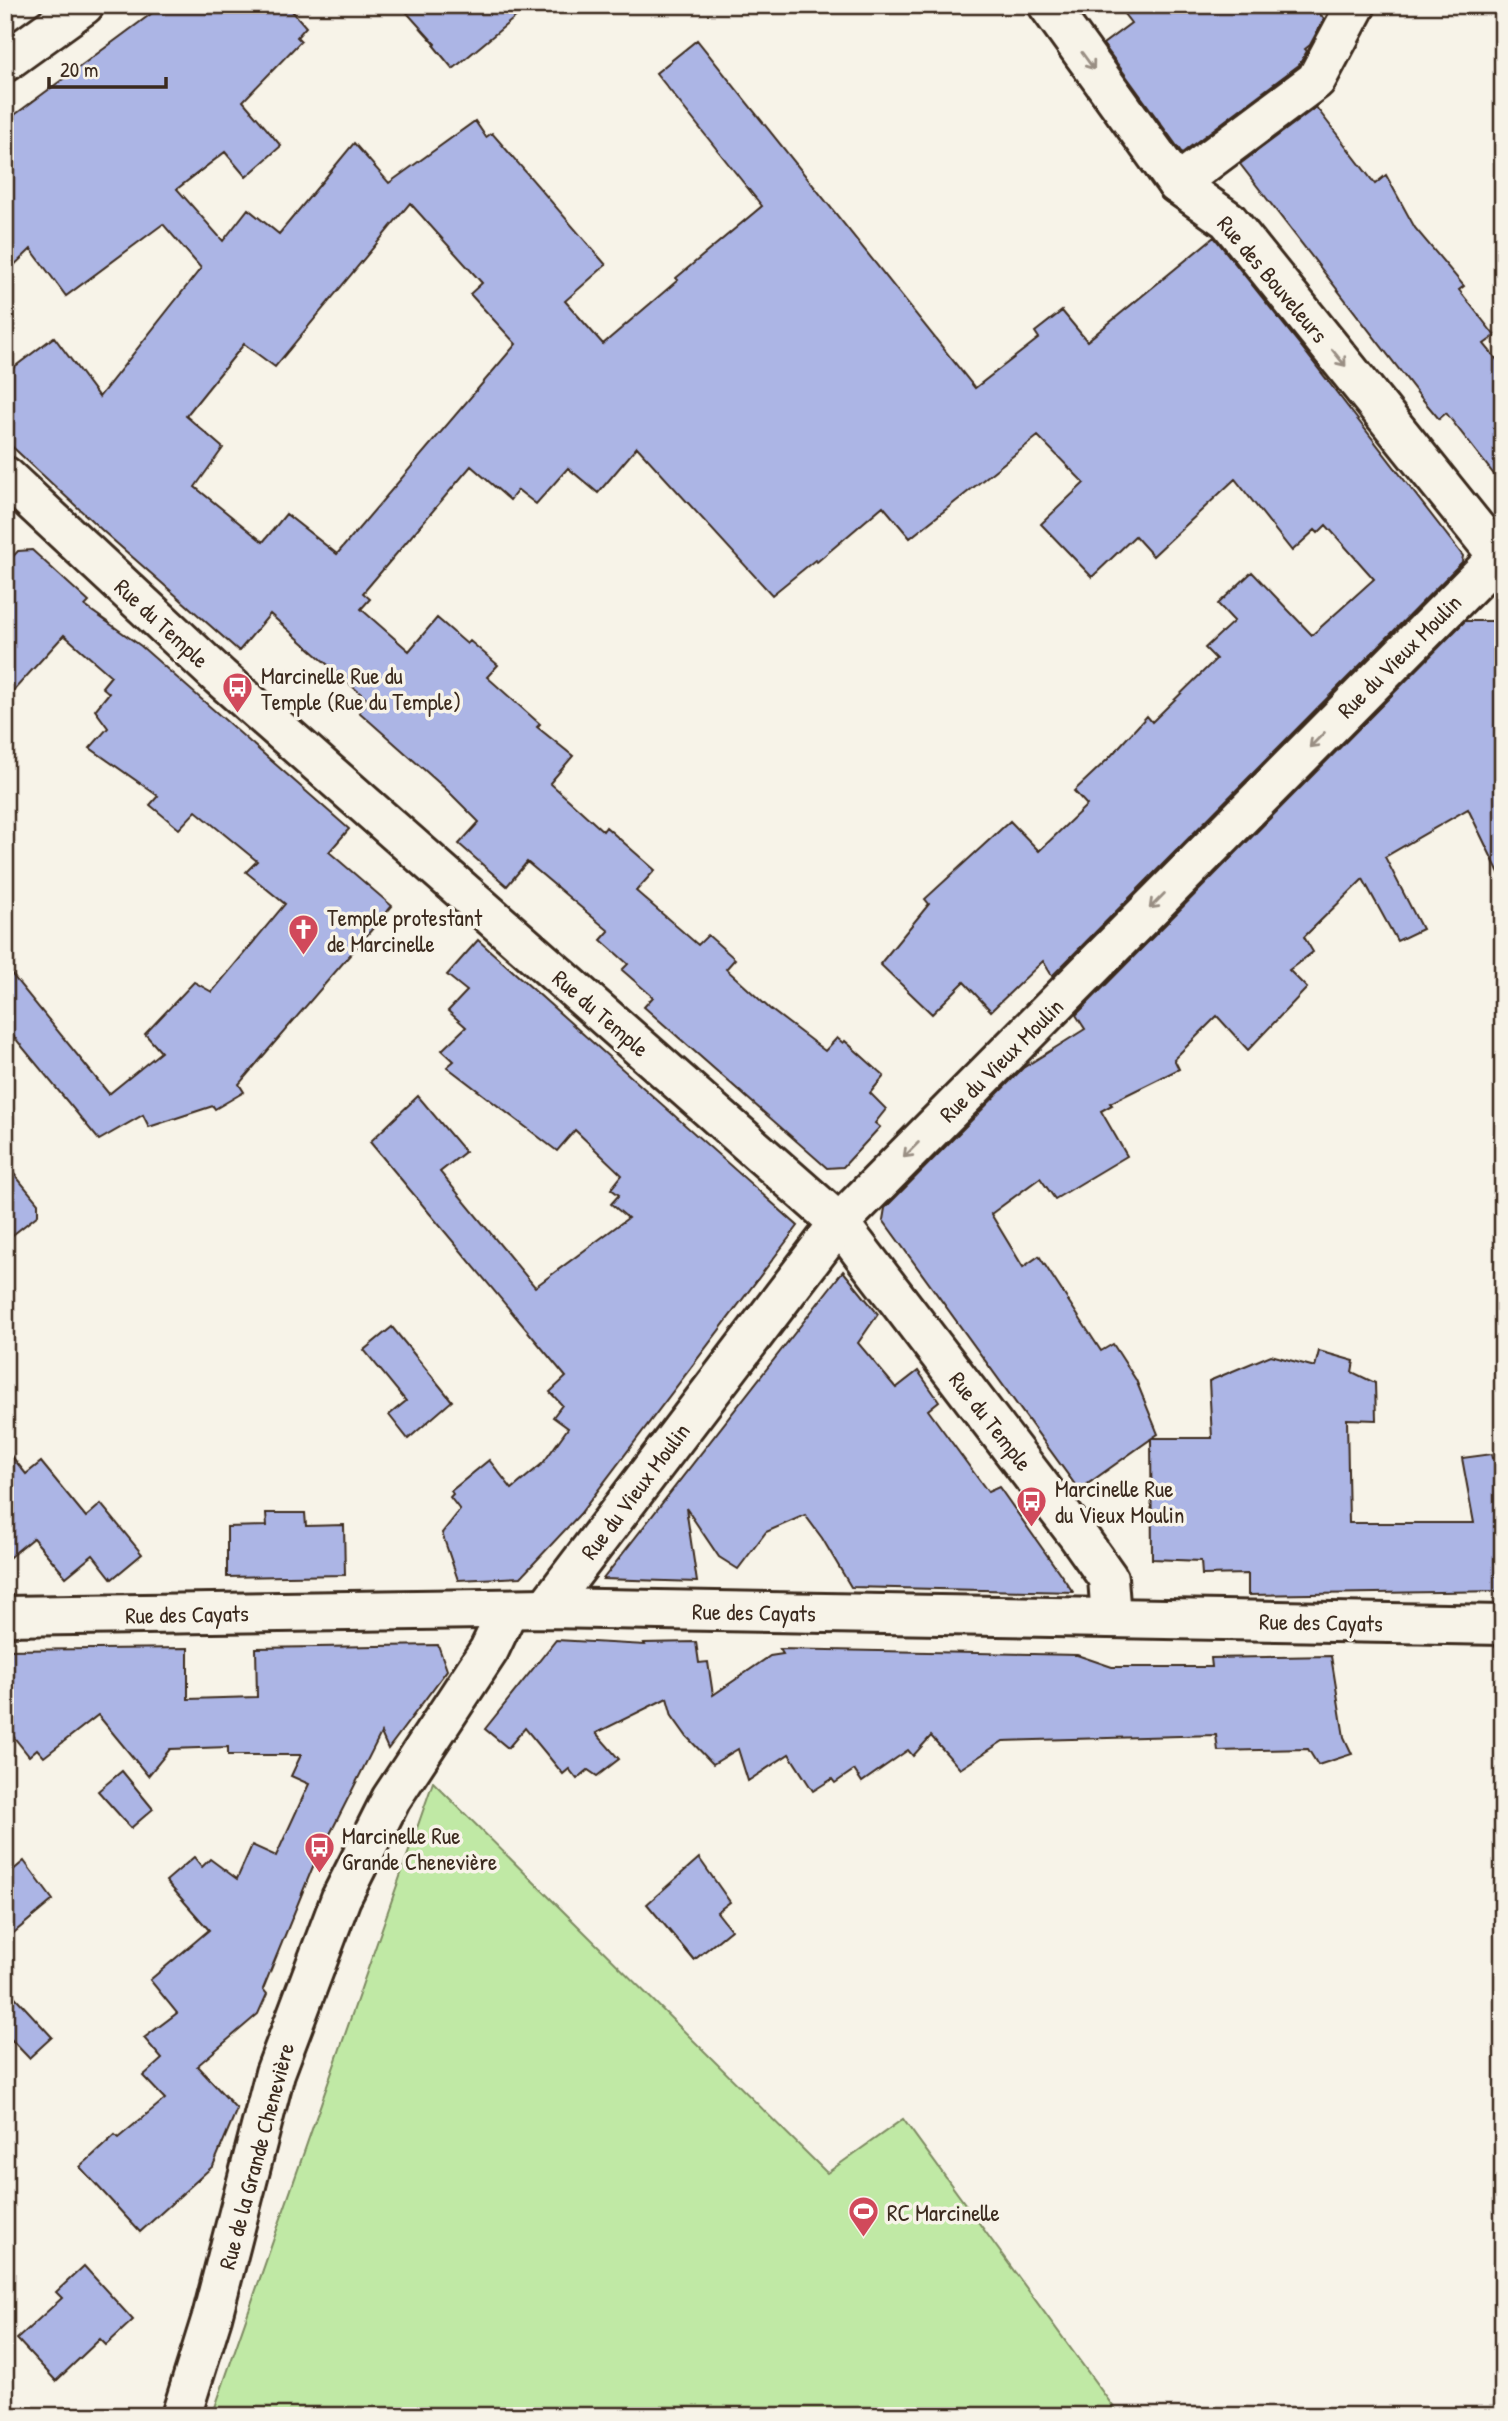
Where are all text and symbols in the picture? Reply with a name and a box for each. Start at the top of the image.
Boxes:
scale bar [49,46,166,90]
one-way arrow [1080,51,1095,70]
text: 20 m [60,55,98,84]
street label: Rue des Bouveleurs [1211,209,1335,349]
one-way arrow [1332,349,1347,367]
street label: Rue du Temple [108,571,216,675]
street label: Rue du Vieux Moulin [1330,587,1468,725]
place label: Marcinelle Rue du Temple (Rue du Temple) [261,660,461,717]
bus stop icon: Marcinelle Rue du Temple (Rue du Temple) [221,671,255,715]
one-way arrow [1309,731,1326,748]
one-way arrow [1149,893,1166,910]
place label: Temple protestant de Marcinelle [327,902,483,959]
church icon: Temple protestant de Marcinelle [287,913,321,957]
street label: Rue du Temple [546,963,656,1063]
street label: Rue du Vieux Moulin [932,991,1070,1129]
one-way arrow [903,1142,920,1159]
street label: Rue du Temple [942,1365,1040,1477]
street label: Rue du Vieux Moulin [573,1416,697,1566]
place label: Marcinelle Rue du Vieux Moulin [1055,1473,1184,1530]
bus stop icon: Marcinelle Rue du Vieux Moulin [1015,1484,1049,1528]
street label: Rue des Cayats [692,1595,816,1629]
street label: Rue des Cayats [125,1597,249,1631]
street label: Rue des Cayats [1259,1605,1383,1639]
place label: Marcinelle Rue Grande Chenevière [342,1820,497,1877]
bus stop icon: Marcinelle Rue Grande Chenevière [302,1831,336,1875]
street label: Rue de la Grande Chenevière [211,2039,301,2273]
sports icon: RC Marcinelle [847,2195,881,2239]
place label: RC Marcinelle [887,2197,1000,2228]

